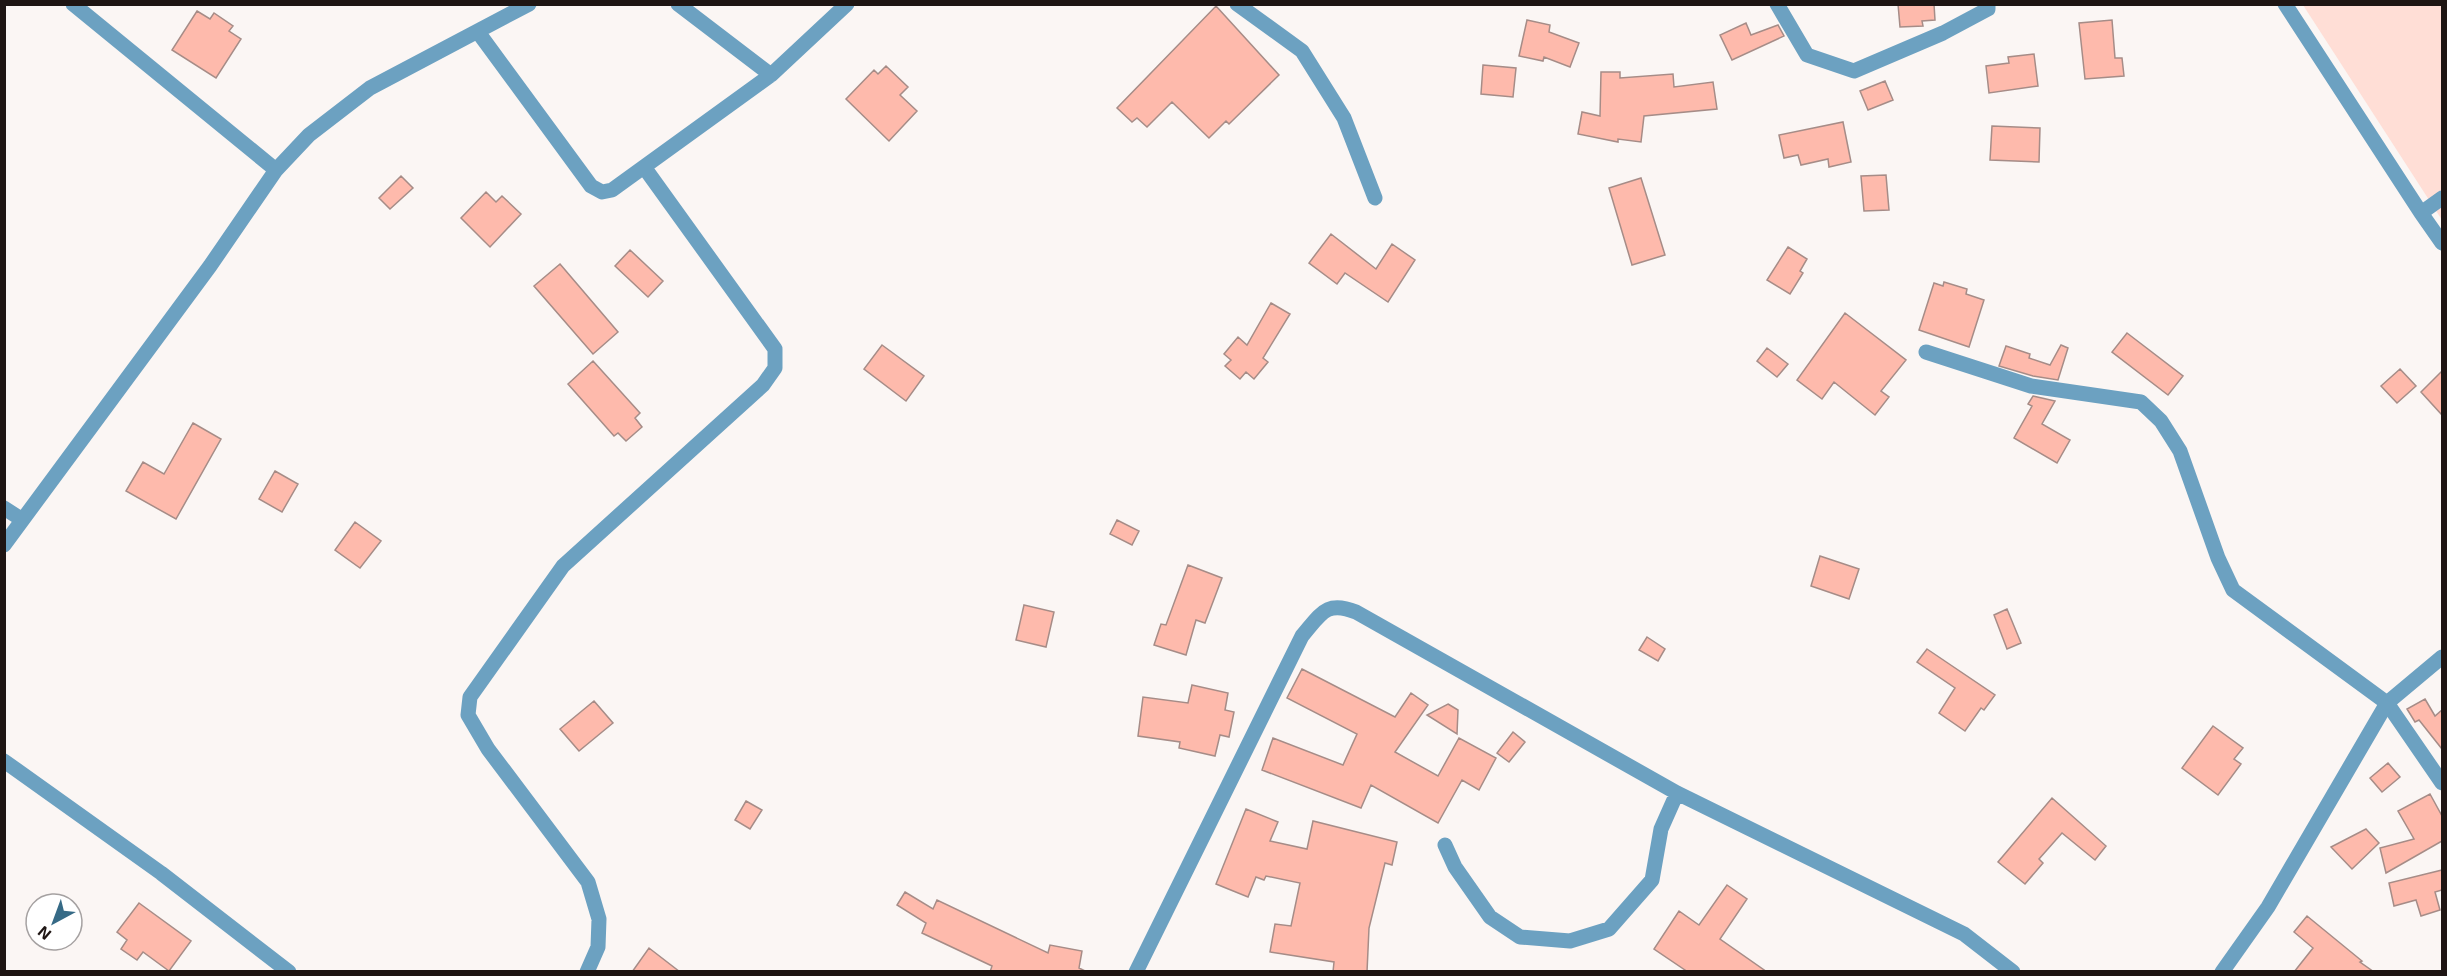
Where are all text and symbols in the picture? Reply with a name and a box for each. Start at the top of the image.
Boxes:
north arrow [24,892,84,952]
text: N [33,923,54,945]

